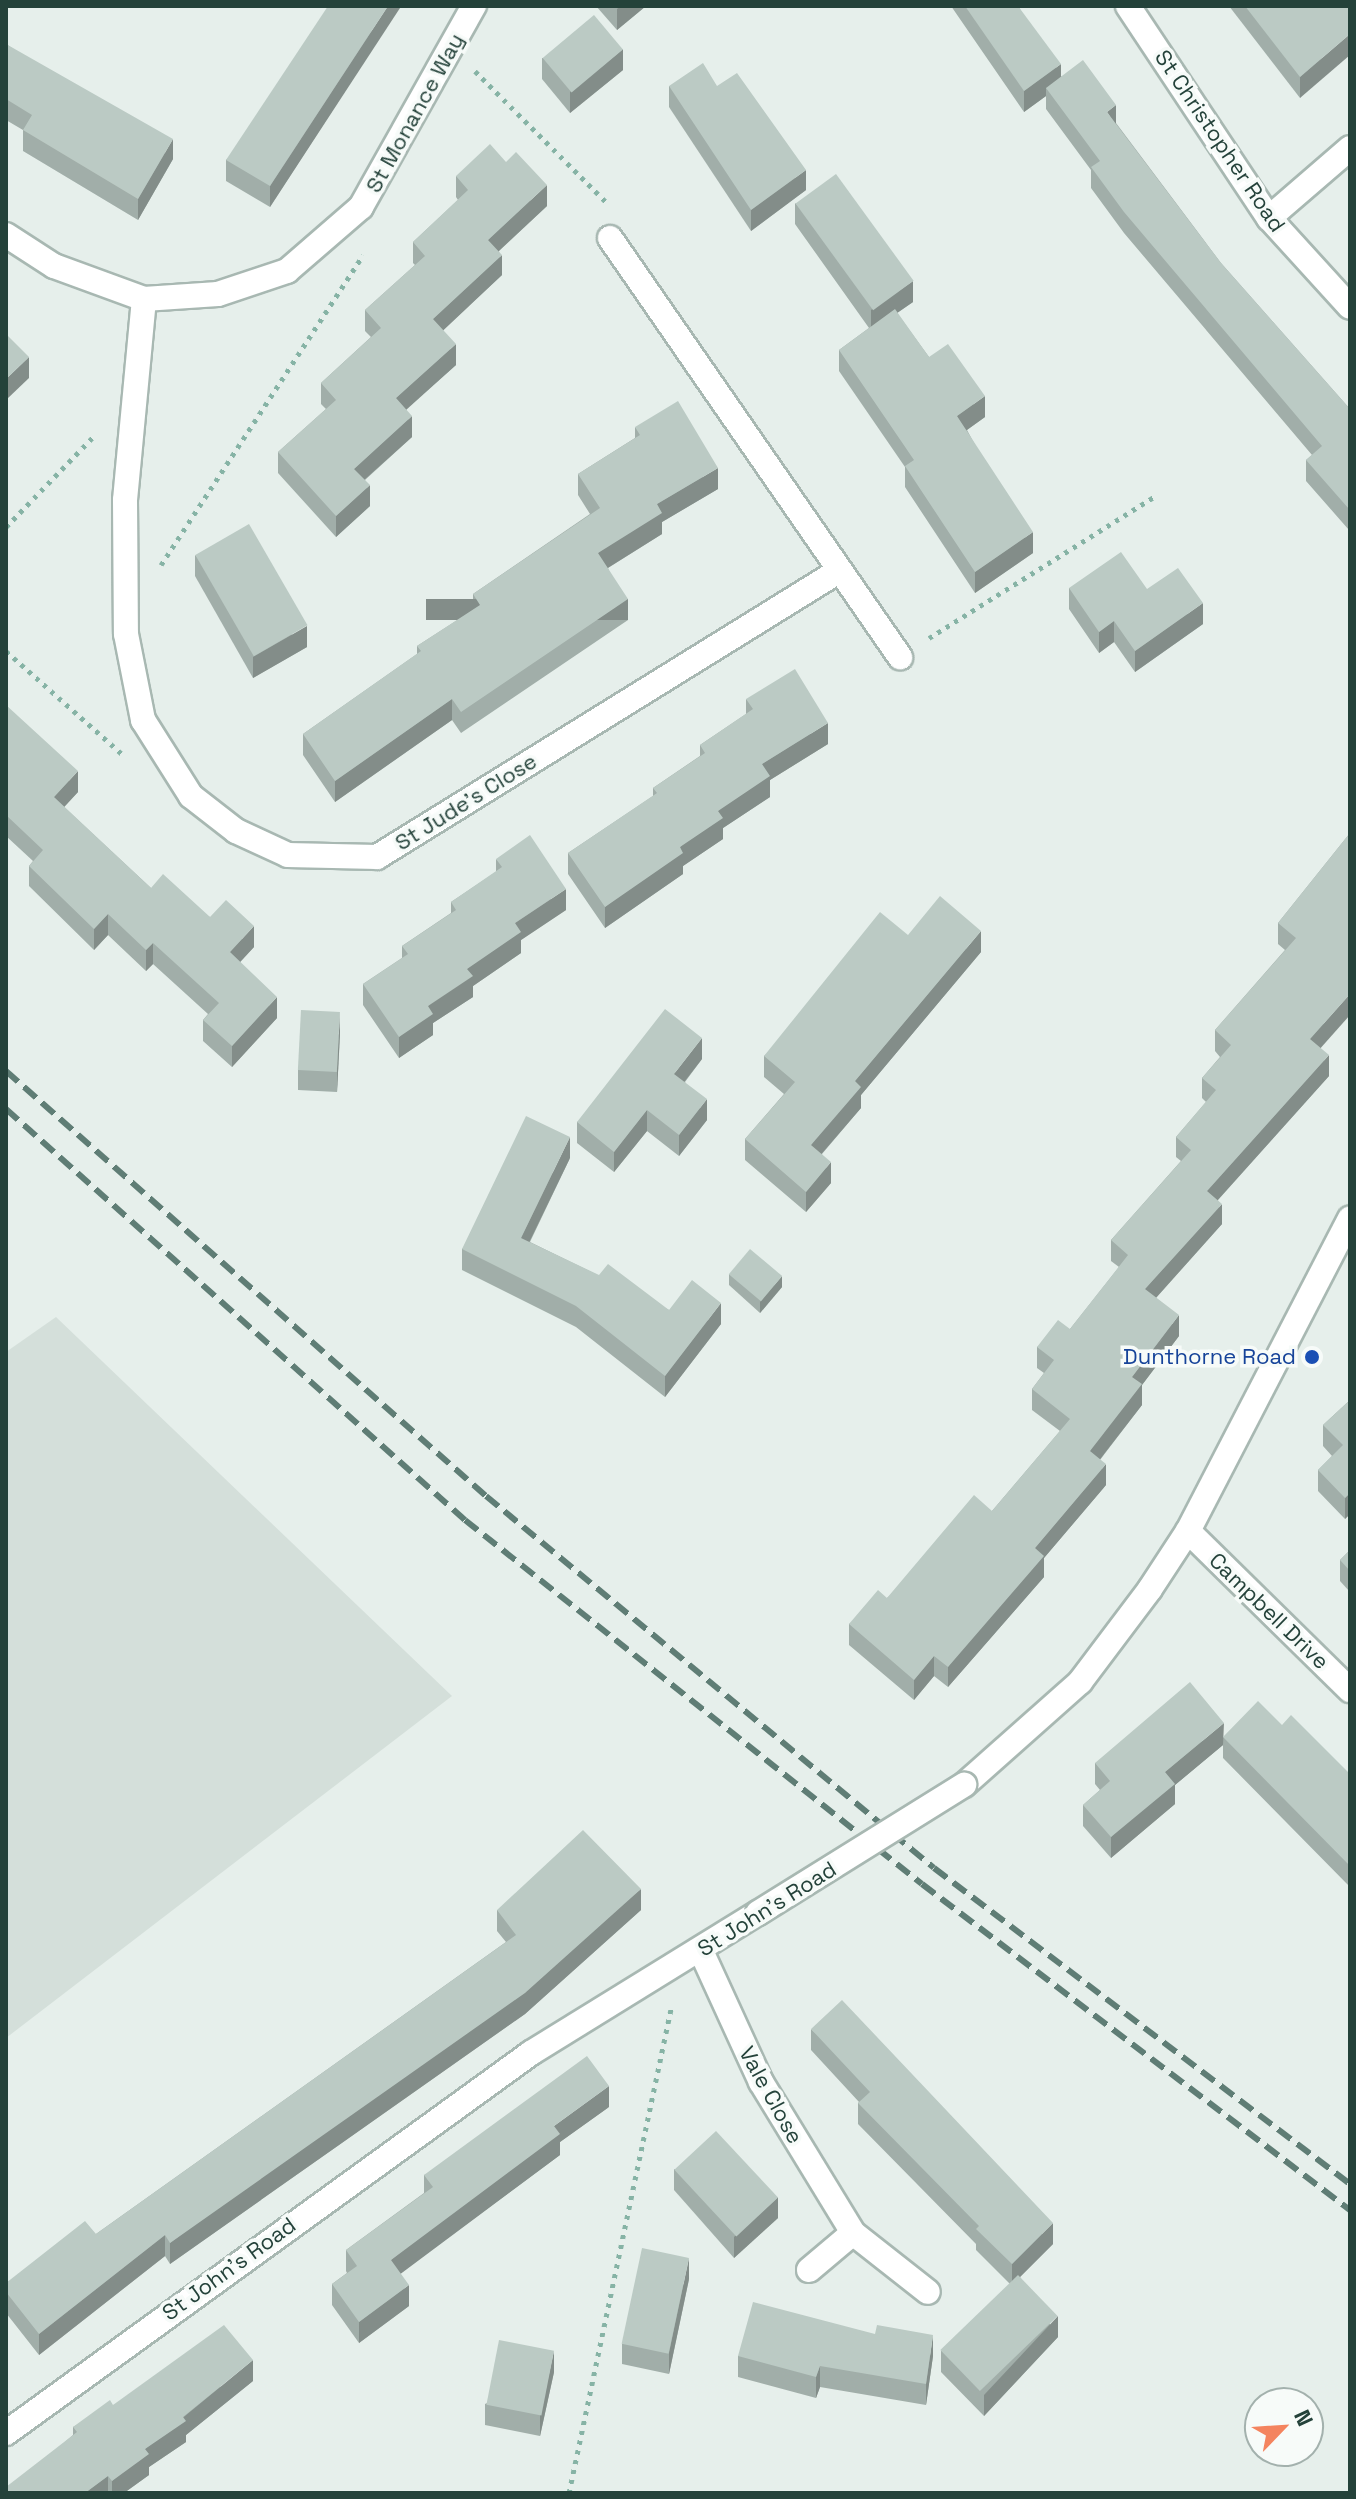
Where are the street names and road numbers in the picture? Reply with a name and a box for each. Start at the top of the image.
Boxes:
street label: St Monance Way [360,29,470,197]
street label: St Christopher Road [1149,45,1291,237]
street label: St Jude's Close [390,748,542,856]
street label: Campbell Drive [1204,1547,1334,1675]
street label: St John's Road [693,1856,841,1962]
street label: Vale Close [733,2042,809,2148]
street label: St John's Road [157,2212,301,2326]

